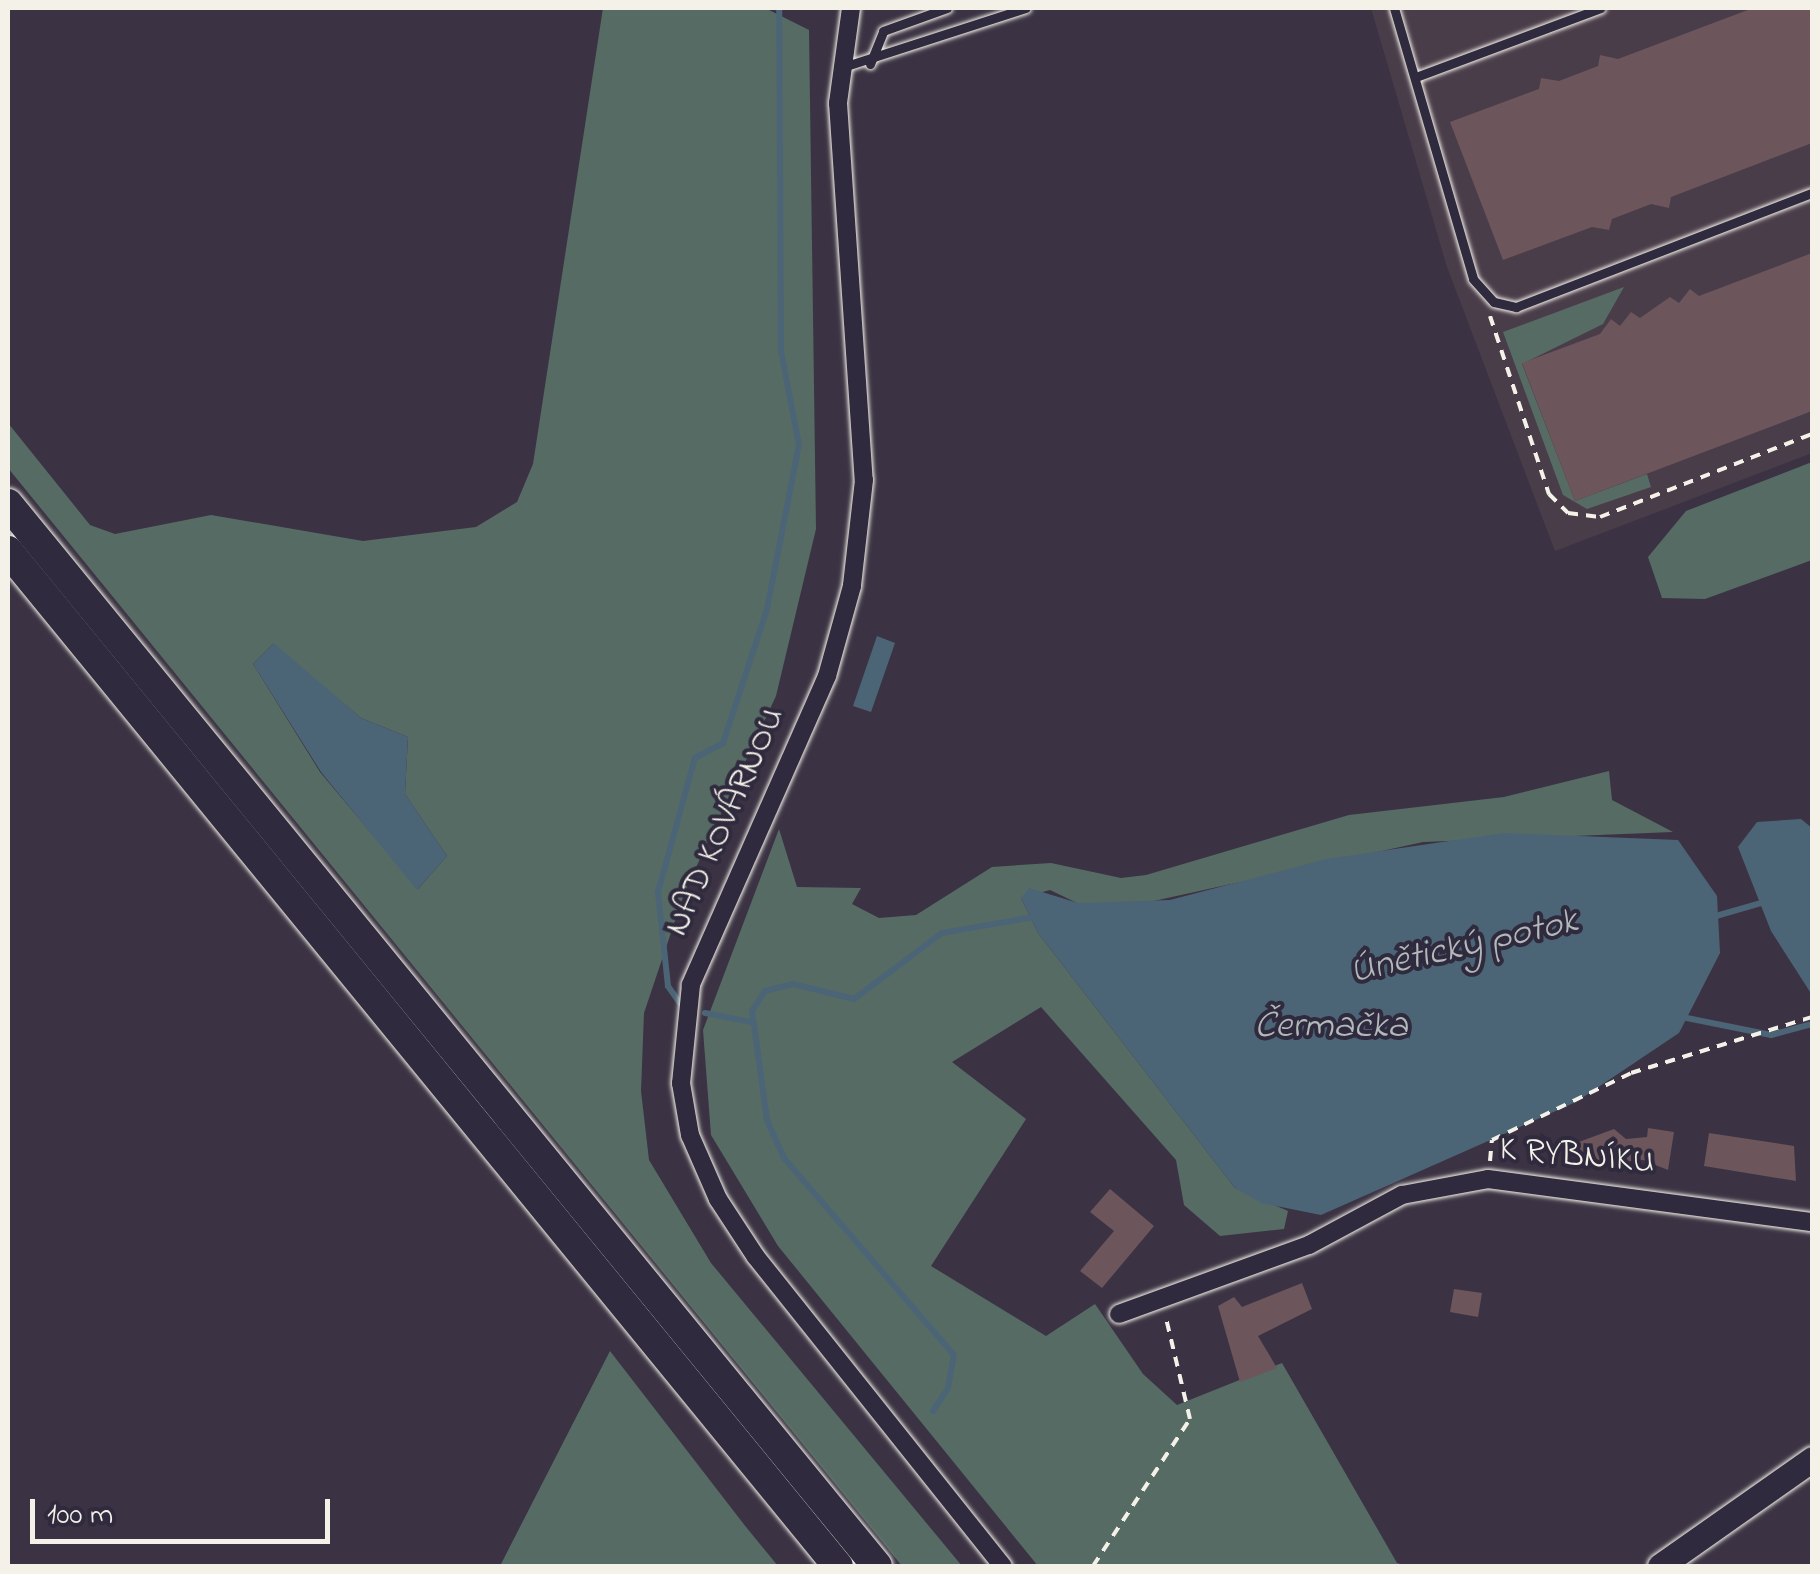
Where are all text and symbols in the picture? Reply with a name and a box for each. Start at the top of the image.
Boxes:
street label: NAD KOVÁRNOU [657,701,795,943]
water label: Únětický potok [1346,900,1582,996]
water label: Čermačka [1254,1005,1408,1051]
street label: K RYBNÍKU [1498,1129,1656,1185]
scale bar [35,1479,335,1541]
text: 100 m [47,1494,113,1538]

